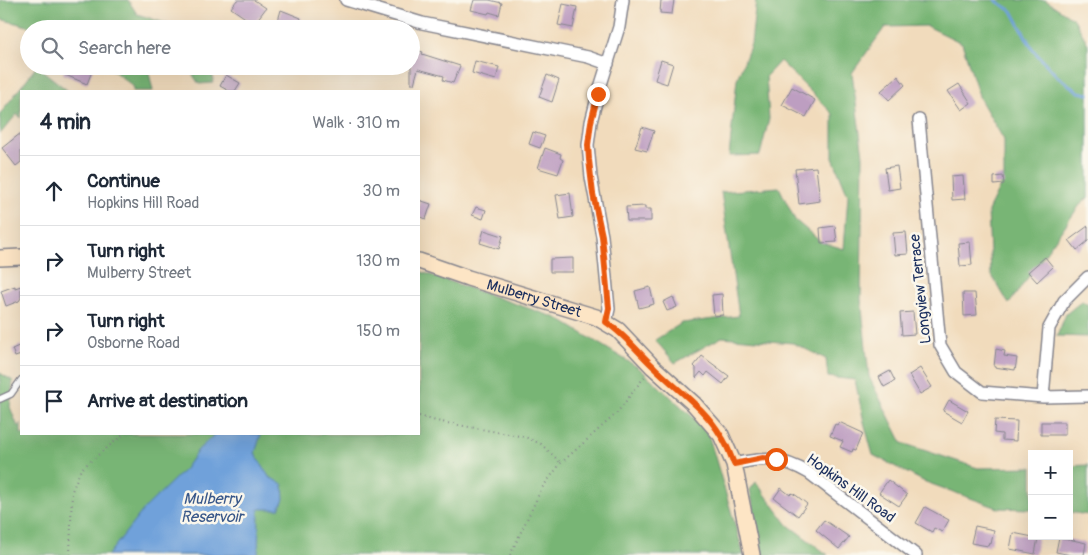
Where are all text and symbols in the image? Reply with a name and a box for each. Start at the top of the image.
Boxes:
search box [20,20,420,75]
icon: search [38,34,66,62]
text: Search here [78,36,171,60]
route end [587,83,610,106]
text: 4 min [40,109,91,136]
text: Walk · 310 m [313,113,400,133]
text: Continue [87,169,160,193]
icon: ahead [40,177,68,205]
text: 30 m [362,181,400,201]
text: Hopkins Hill Road [87,193,199,213]
street label: Longview Terrace [905,233,936,345]
text: Turn right [87,239,165,263]
icon: right [40,247,68,275]
text: 130 m [356,251,400,271]
text: Mulberry Street [87,263,191,283]
street label: Mulberry Street [484,275,584,322]
text: Turn right [87,309,165,333]
icon: right [40,317,68,345]
text: 150 m [356,321,400,341]
text: Osborne Road [87,333,180,353]
icon: arrive [40,387,68,415]
text: Arrive at destination [87,389,248,413]
route start [765,448,788,471]
street label: Hopkins Hill Road [803,450,899,527]
map controls [1028,450,1073,540]
button: + [1028,450,1073,495]
water label: Mulberry Reservoir [181,489,245,527]
button: − [1028,495,1073,540]

